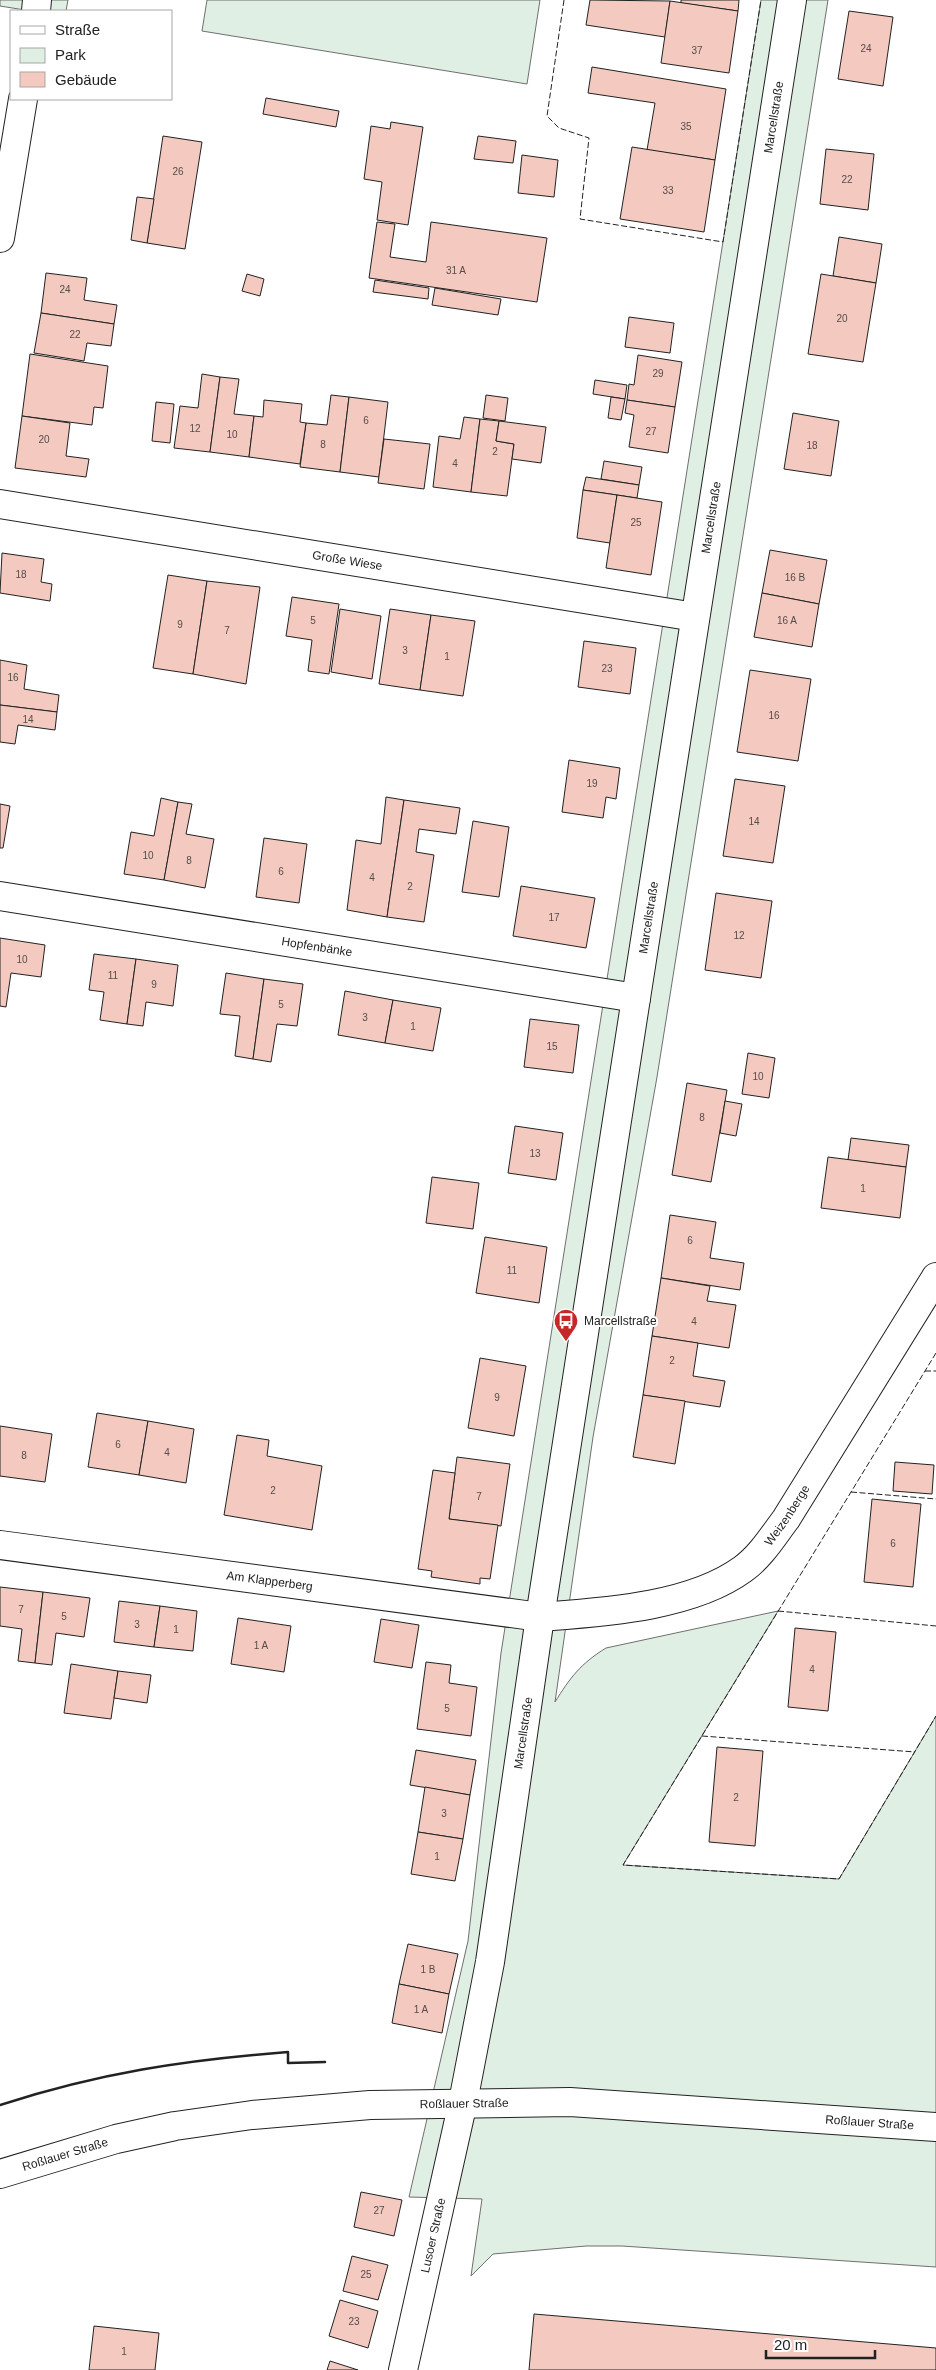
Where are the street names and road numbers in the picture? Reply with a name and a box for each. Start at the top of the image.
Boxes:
street label: Marcellstraße [761,80,786,154]
street label: Marcellstraße [699,480,724,554]
street label: Große Wiese [311,548,384,573]
street label: Marcellstraße [636,880,661,955]
street label: Hopfenbänke [281,934,354,959]
street label: Weizenberge [762,1482,813,1549]
street label: Am Klapperberg [226,1568,314,1594]
street label: Marcellstraße [511,1696,535,1770]
street label: Roßlauer Straße [420,2096,509,2111]
street label: Roßlauer Straße [825,2112,915,2132]
street label: Roßlauer Straße [21,2135,110,2174]
street label: Lusoer Straße [418,2196,448,2274]

